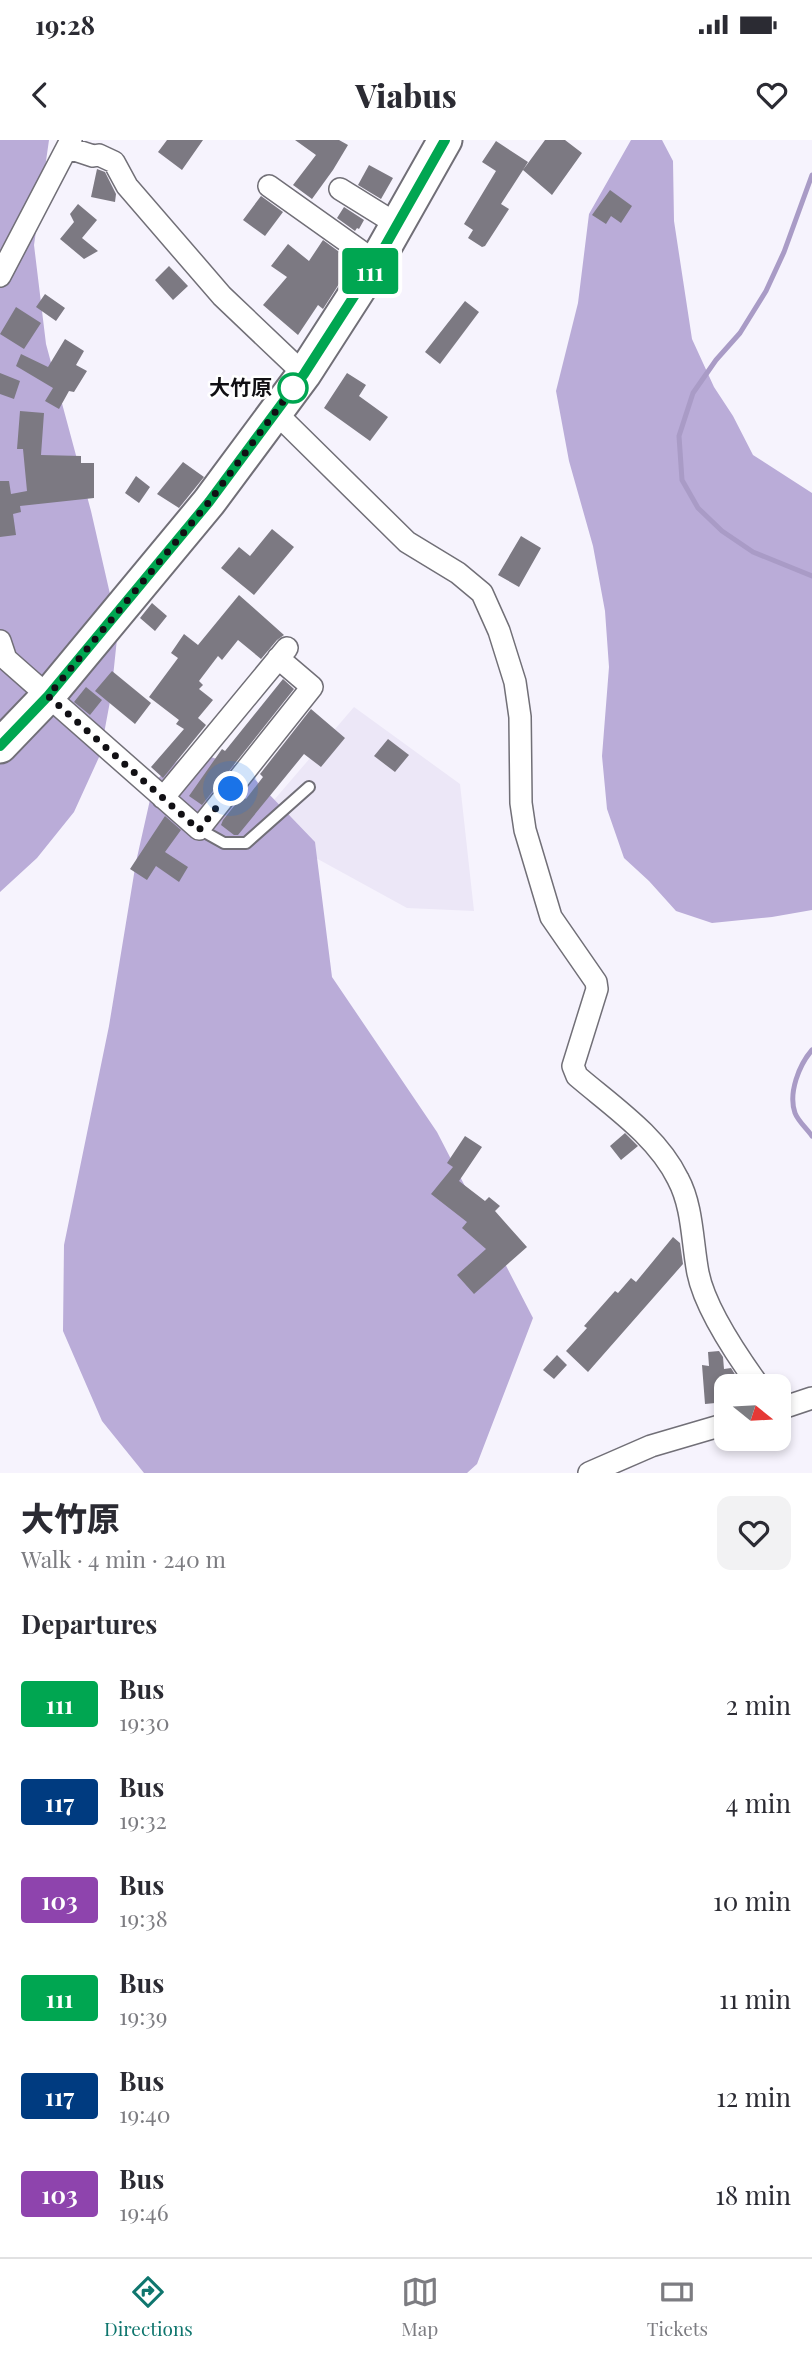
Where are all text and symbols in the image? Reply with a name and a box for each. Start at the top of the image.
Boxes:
text: 19:28 [35,7,95,42]
text: Viabus [355,73,457,116]
icon: back [21,76,59,114]
icon: heart [753,76,791,114]
line badge: 111 [330,248,410,294]
text: 111 [356,255,384,287]
place label: 大竹原 [209,372,272,400]
marker: 大竹原 [278,373,308,403]
your location [213,771,248,806]
north arrow [714,1374,791,1451]
map controls [714,1374,791,1451]
text: 大竹原 [21,1495,120,1539]
button: heart [717,1496,791,1570]
text: Walk · 4 min · 240 m [21,1543,226,1574]
text: Departures [21,1606,157,1641]
text: Bus [119,1671,164,1706]
text: 2 min [726,1687,791,1722]
text: 111 [46,1688,73,1720]
text: 19:30 [119,1706,170,1737]
text: Bus [119,1769,164,1804]
text: 4 min [725,1785,791,1820]
text: 117 [45,1786,74,1818]
text: 19:32 [119,1804,167,1835]
text: Bus [119,1867,164,1902]
text: 10 min [713,1883,791,1918]
text: 103 [41,1884,78,1916]
text: 19:38 [119,1902,168,1933]
text: Bus [119,1965,164,2000]
text: 11 min [719,1981,791,2016]
text: 111 [46,1982,73,2014]
text: 19:39 [119,2000,167,2031]
text: Bus [119,2063,164,2098]
text: 12 min [716,2079,791,2114]
text: 117 [45,2080,74,2112]
text: 19:40 [119,2098,171,2129]
text: Bus [119,2161,164,2196]
text: 18 min [715,2177,791,2212]
text: 103 [41,2178,78,2210]
text: 19:46 [119,2196,169,2227]
tab: Directions [104,2273,193,2341]
tab: Map [401,2273,439,2341]
tab: Tickets [647,2273,708,2341]

